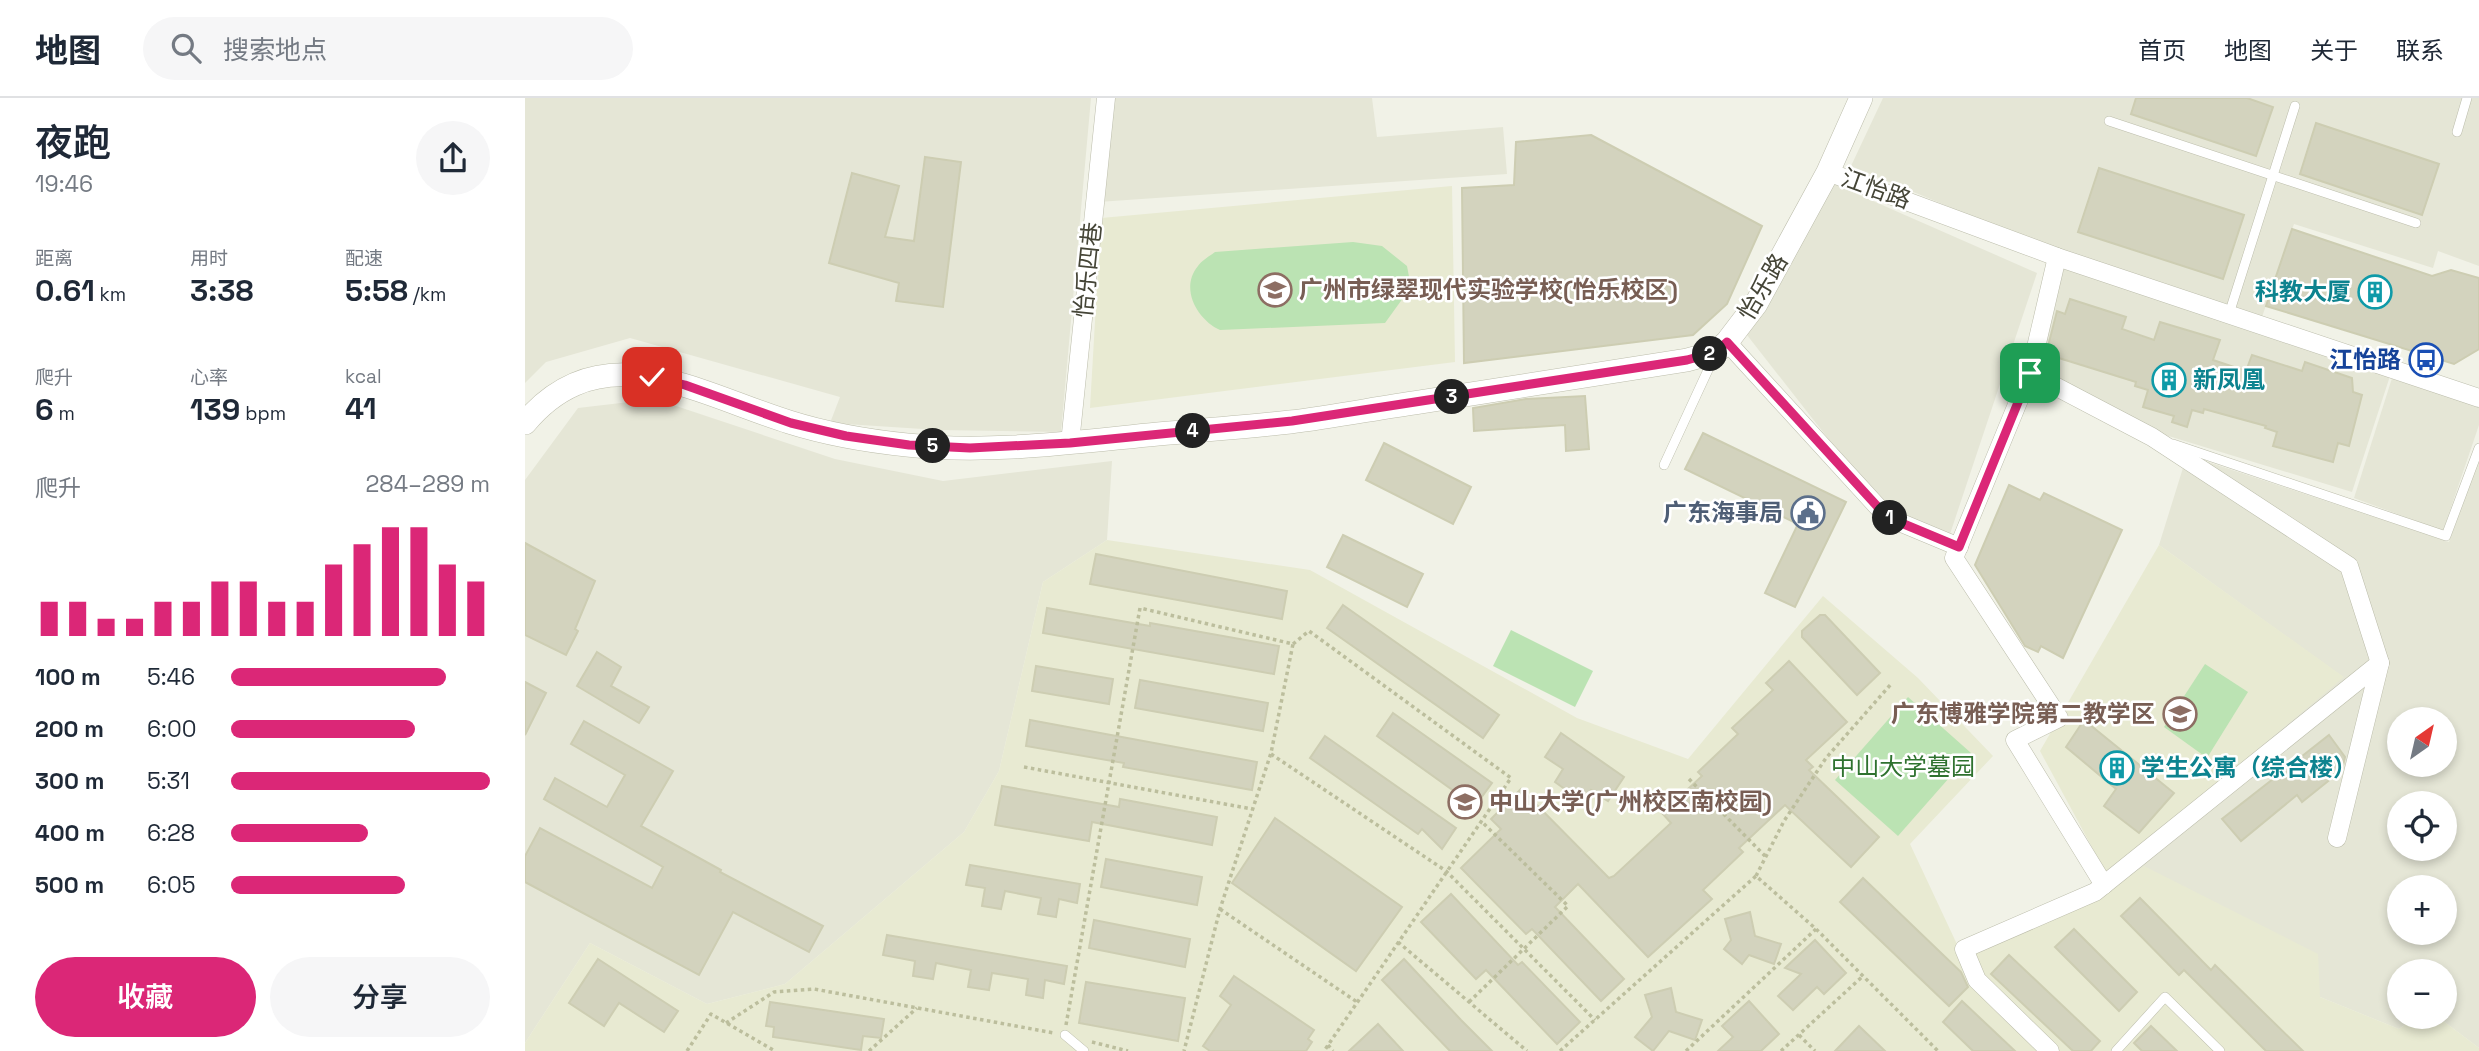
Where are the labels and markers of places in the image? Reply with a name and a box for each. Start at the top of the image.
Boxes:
school or university icon: 广州市绿翠现代实验学校(怡乐校区) [1256,271,1294,309]
building icon: 科教大厦 [2356,273,2394,311]
place label: 广州市绿翠现代实验学校(怡乐校区) [1299,274,1678,305]
place label: 科教大厦 [2255,276,2351,307]
pin: 2 [1693,336,1727,372]
bus stop icon: 江怡路 [2407,341,2445,379]
pin [2000,343,2060,403]
place label: 江怡路 [2329,344,2401,375]
pin [622,347,682,407]
building icon: 新凤凰 [2150,361,2188,399]
place label: 新凤凰 [2193,364,2265,395]
pin: 3 [1434,380,1469,414]
pin: 4 [1175,414,1211,448]
pin: 5 [915,428,951,464]
public building icon: 广东海事局 [1789,494,1827,532]
place label: 广东海事局 [1663,497,1783,528]
pin: 1 [1873,500,1907,536]
school or university icon: 广东博雅学院第二教学区 [2161,695,2199,733]
place label: 广东博雅学院第二教学区 [1891,698,2155,729]
building icon: 学生公寓（综合楼） [2098,749,2136,787]
place label: 学生公寓（综合楼） [2141,752,2357,783]
school or university icon: 中山大学(广州校区南校园) [1446,783,1484,821]
place label: 中山大学(广州校区南校园) [1489,786,1772,817]

